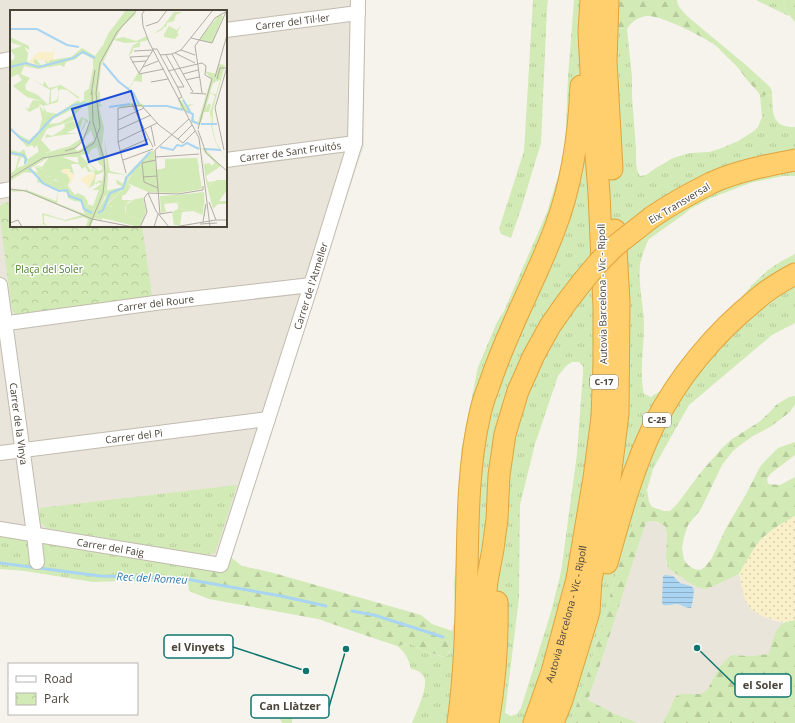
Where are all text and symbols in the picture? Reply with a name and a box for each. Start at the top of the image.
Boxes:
inset map [10,10,227,227]
street label: Carrer del Til·ler [254,10,330,33]
street label: Carrer de Sant Fruitós [239,138,342,165]
street label: Eix Transversal [646,179,712,227]
street label: Autovia Barcelona - Vic - Ripoll [594,224,610,364]
street label: Carrer de l'Atmeller [290,240,331,331]
park label: Plaça del Soler [15,262,83,276]
street label: Carrer del Roure [116,292,195,315]
road number: C-17 [590,375,618,389]
street label: Carrer de la Vinya [6,382,31,466]
road number: C-25 [643,413,671,427]
street label: Carrer del Pi [104,425,163,447]
street label: Carrer del Faig [76,535,146,559]
street label: Autovia Barcelona - Vic - Ripoll [542,544,590,684]
water label: Rec del Romeu [116,568,188,587]
callout: el Vinyets [164,635,233,658]
text: el Vinyets [171,639,225,654]
legend [8,663,138,715]
text: Road [44,670,73,687]
callout: el Soler [735,674,791,697]
text: el Soler [743,677,783,692]
text: Park [44,690,70,707]
callout: Can Llàtzer [251,695,329,718]
text: Can Llàtzer [259,698,321,713]

